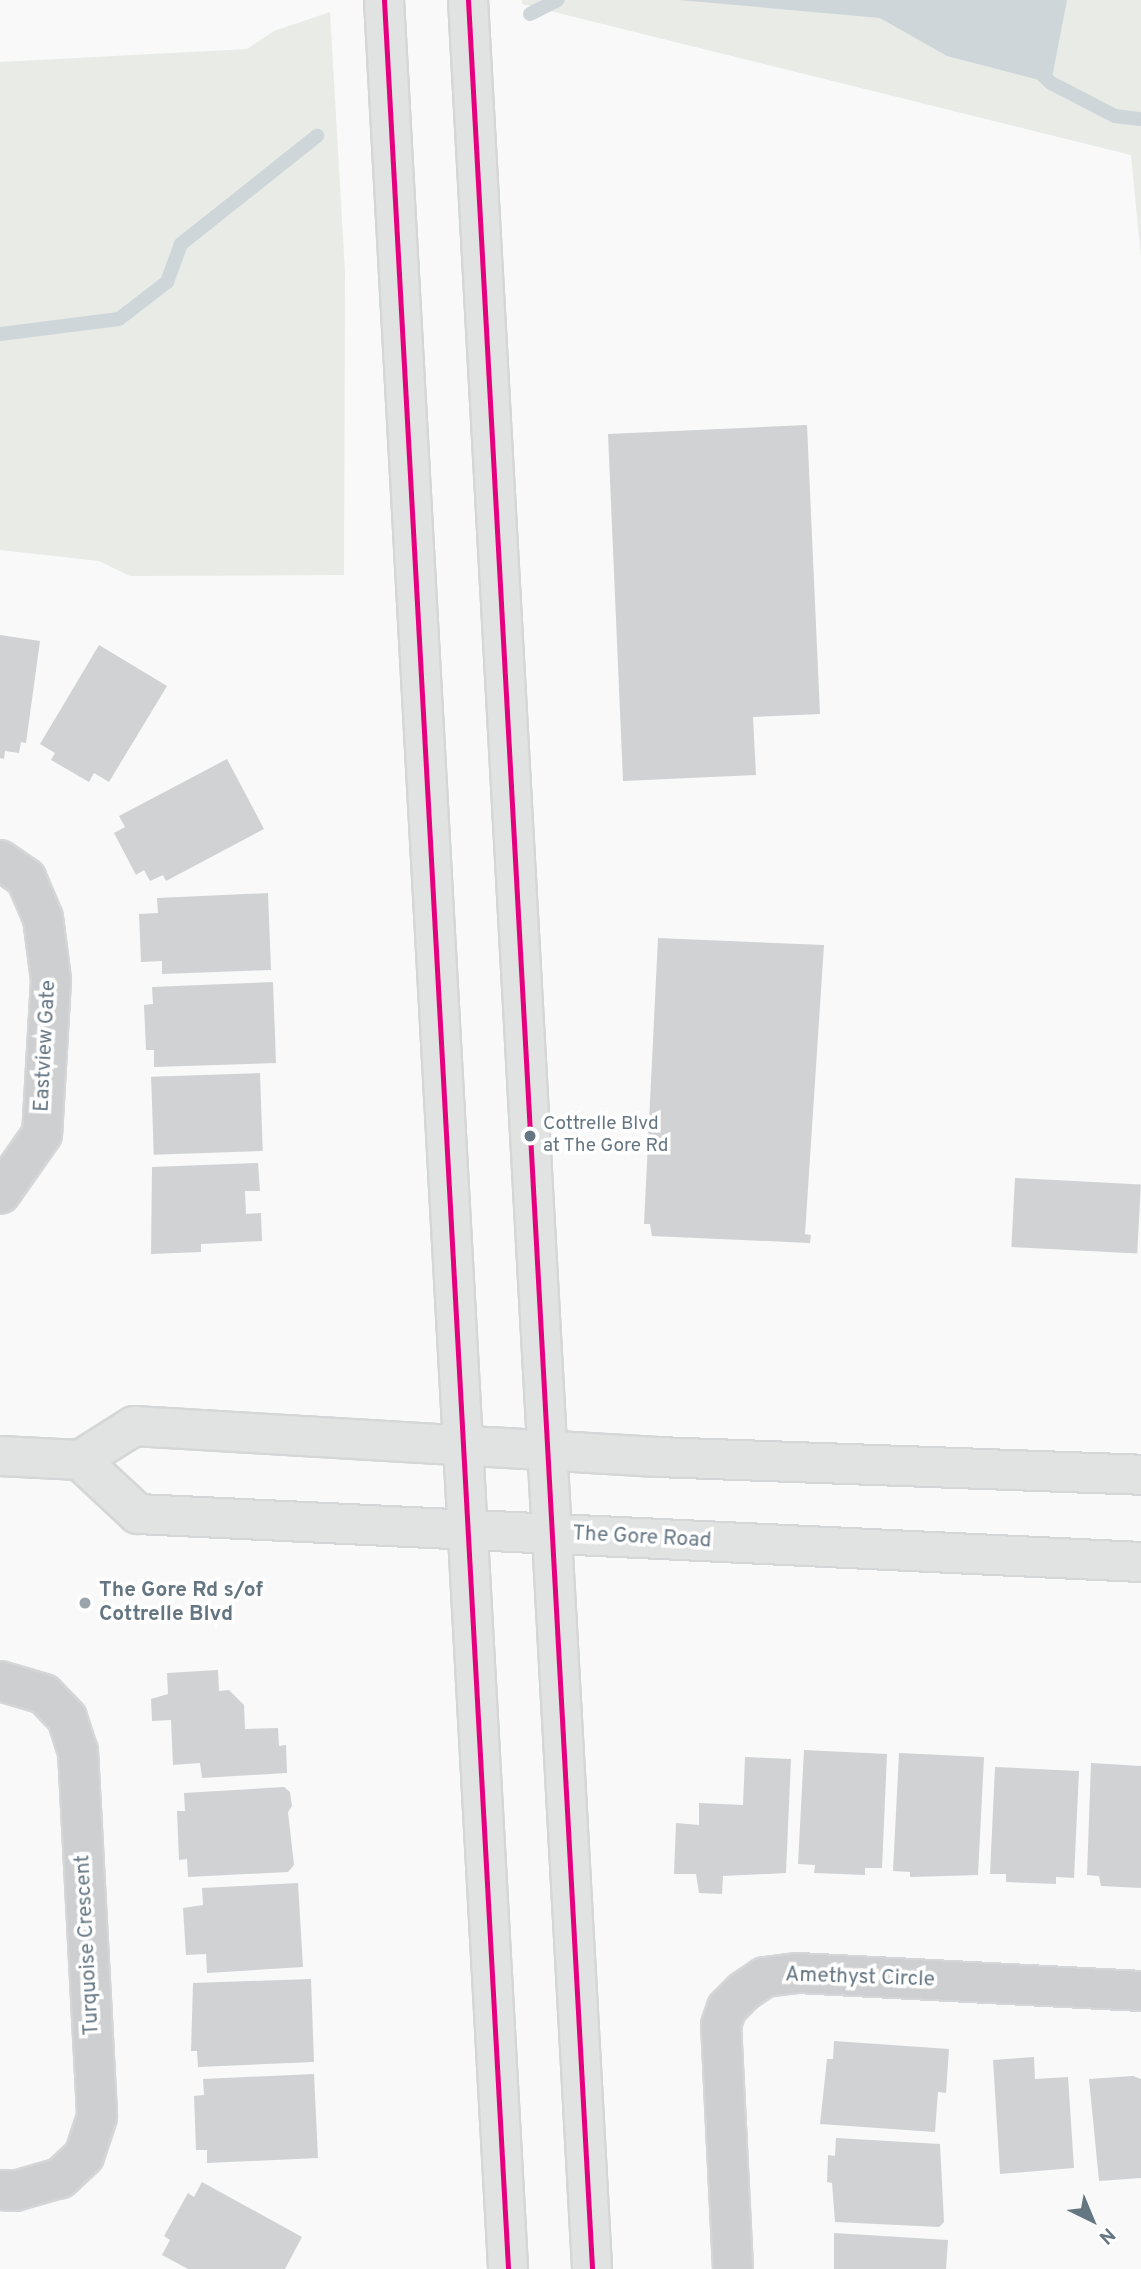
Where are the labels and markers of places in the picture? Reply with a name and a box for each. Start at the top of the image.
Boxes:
place label: Cottrelle Blvd at The Gore Rd [543,1114,669,1158]
marker: Cottrelle Blvd at The Gore Rd [523,1129,537,1143]
place label: The Gore Rd s/of Cottrelle Blvd [99,1578,263,1628]
marker: The Gore Rd s/of Cottrelle Blvd [77,1595,93,1611]

